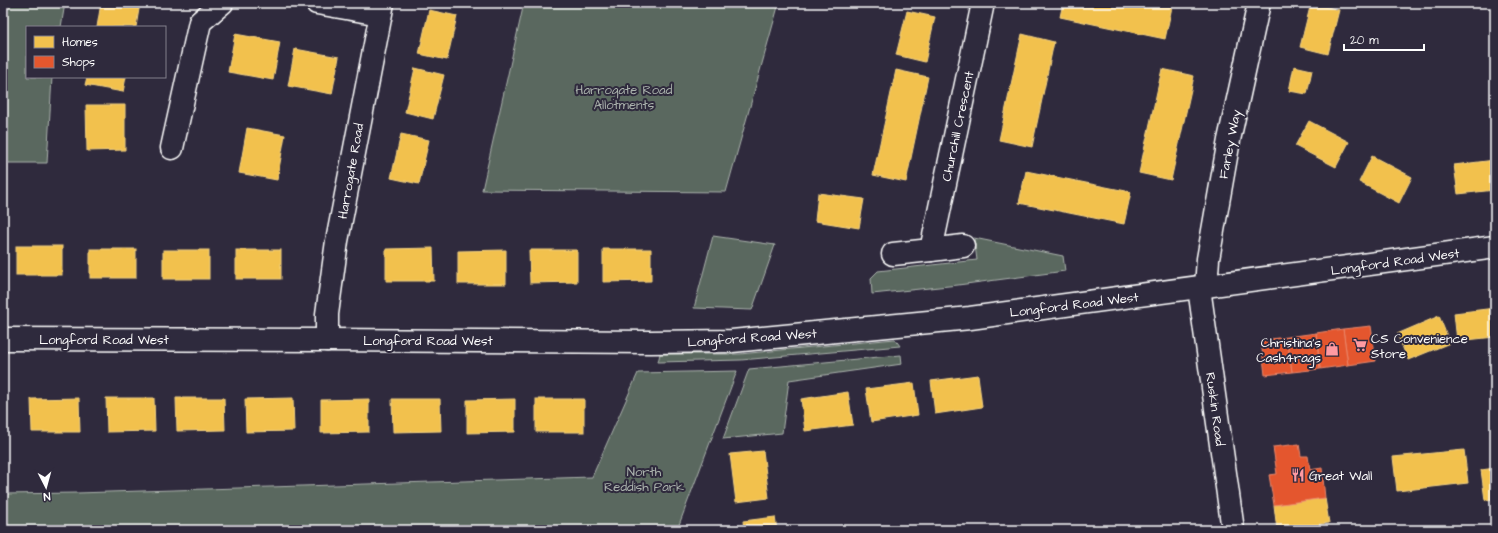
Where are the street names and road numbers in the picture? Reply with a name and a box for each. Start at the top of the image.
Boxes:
street label: Churchill Crescent [938,69,979,183]
street label: Farley Way [1214,108,1246,181]
street label: Harrogate Road [334,122,369,221]
street label: Longford Road West [1330,244,1461,281]
street label: Longford Road West [1009,288,1140,323]
street label: Longford Road West [687,324,818,352]
street label: Longford Road West [39,331,170,350]
street label: Longford Road West [363,332,494,351]
street label: Ruskin Road [1201,371,1229,447]

